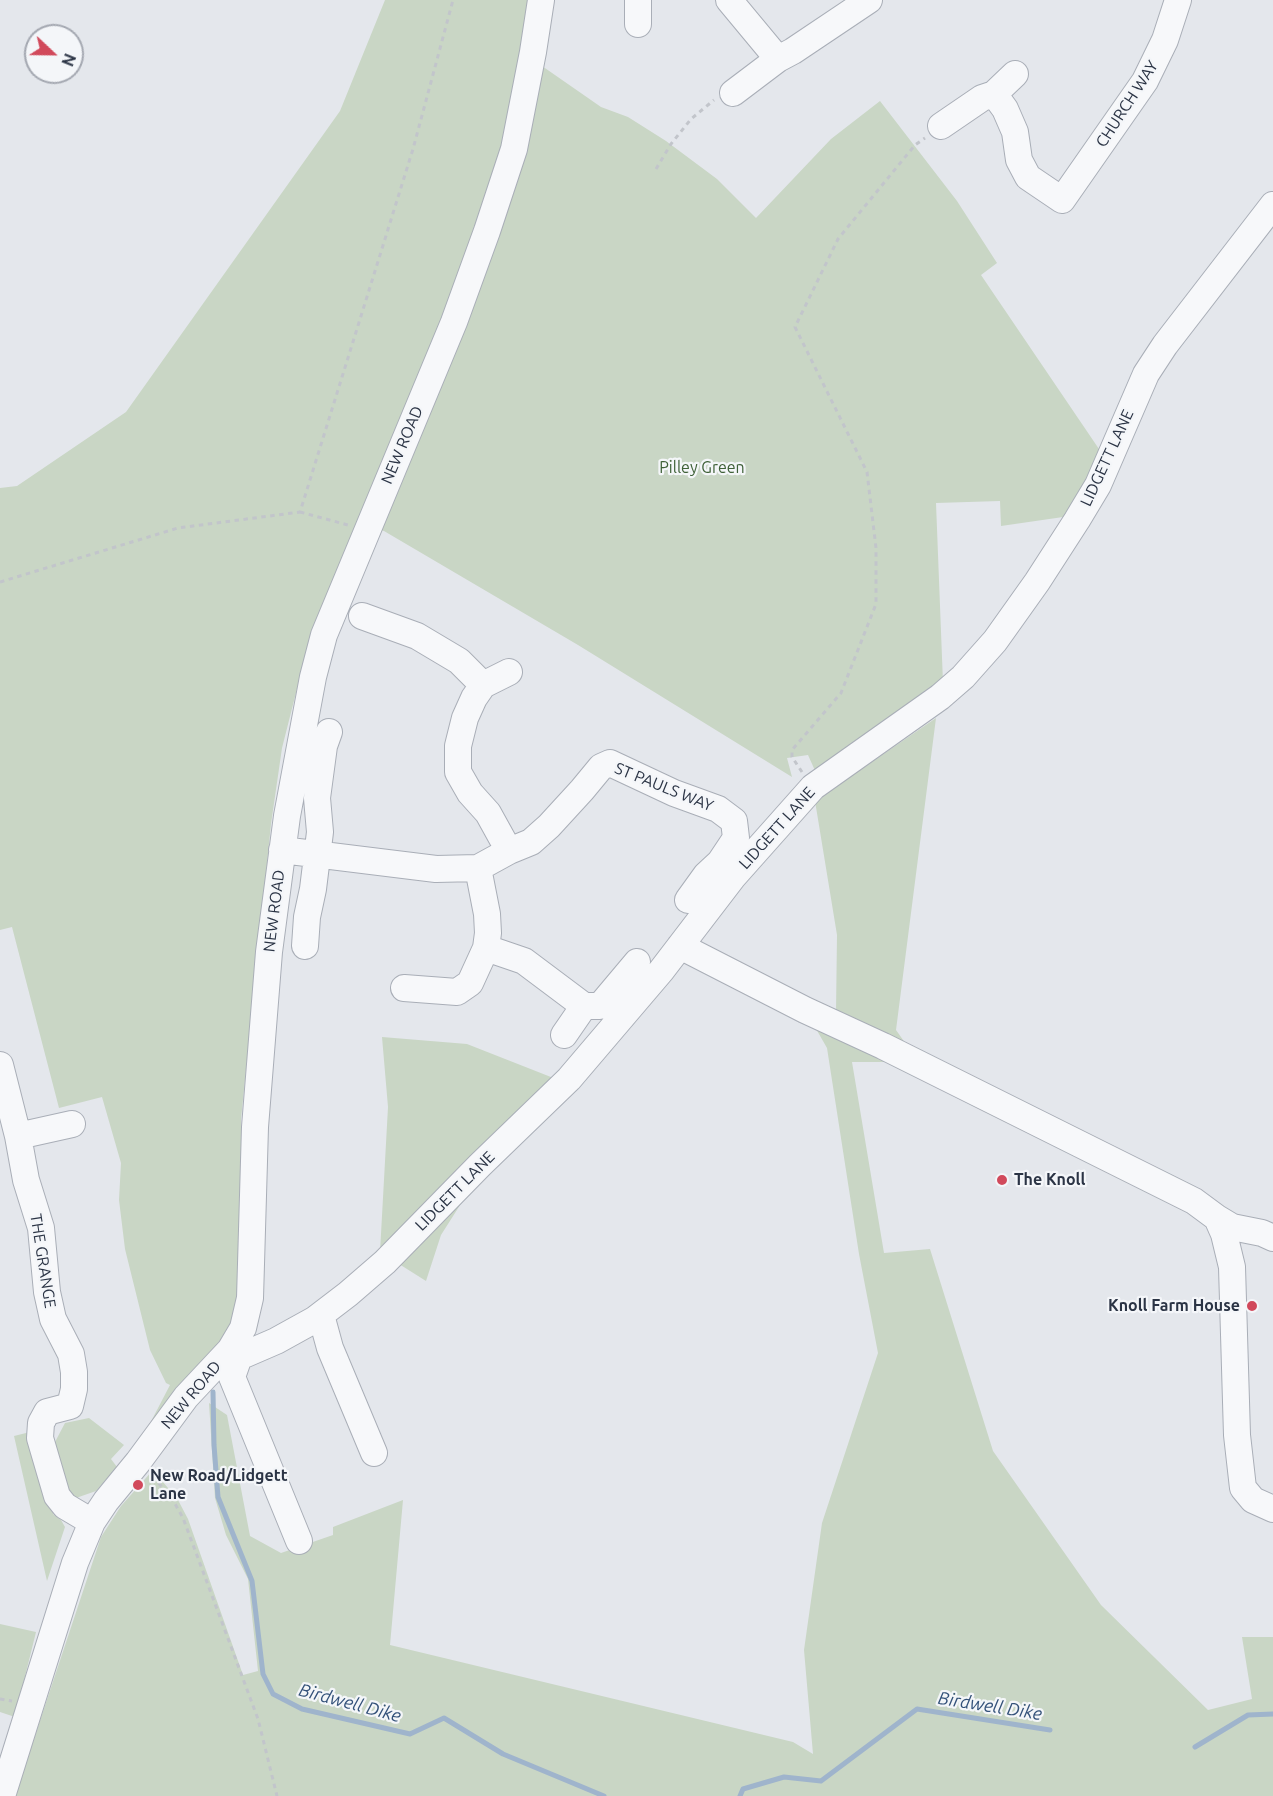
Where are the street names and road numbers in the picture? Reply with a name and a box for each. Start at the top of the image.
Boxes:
street label: CHURCH WAY [1092,57,1162,151]
street label: NEW ROAD [377,403,427,487]
street label: LIDGETT LANE [1076,407,1138,509]
street label: ST PAULS WAY [612,758,716,816]
street label: LIDGETT LANE [735,783,819,873]
street label: NEW ROAD [259,869,289,953]
street label: LIDGETT LANE [411,1147,499,1235]
street label: THE GRANGE [26,1213,60,1309]
street label: NEW ROAD [157,1357,225,1433]

